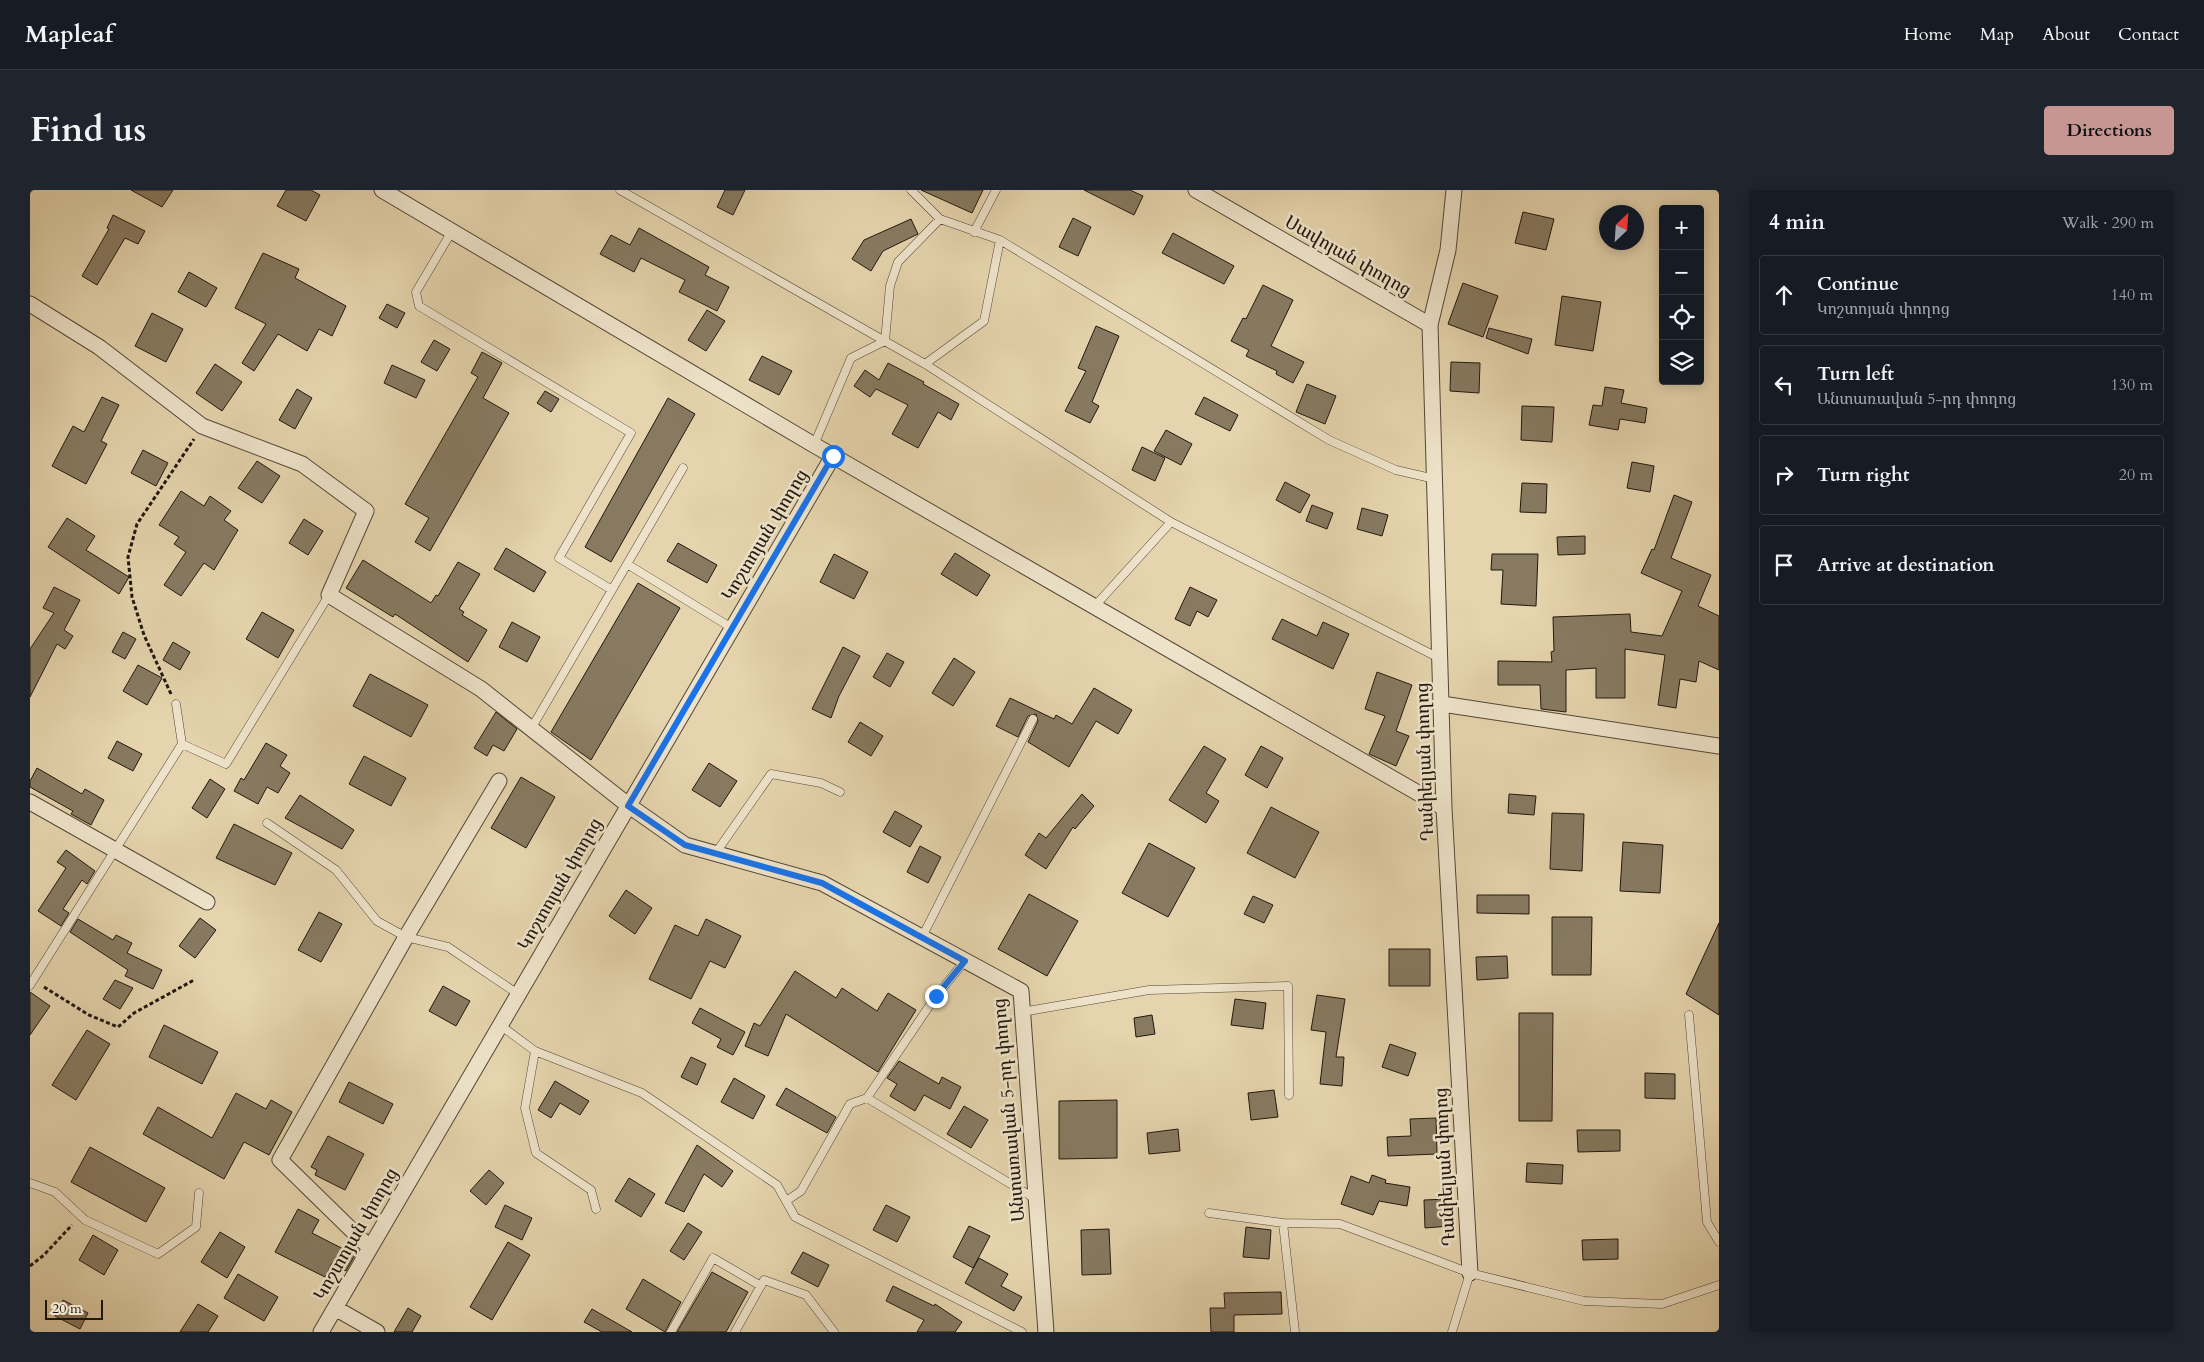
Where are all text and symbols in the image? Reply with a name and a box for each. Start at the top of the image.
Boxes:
text: Mapleaf [25,18,113,51]
text: Home [1904,22,1952,47]
text: Map [1980,22,2014,47]
text: About [2042,22,2090,47]
text: Contact [2118,22,2179,47]
text: Find us [30,106,146,154]
button: Directions [2044,106,2174,155]
north arrow [1599,205,1644,250]
map controls [1659,205,1704,385]
button: + [1659,205,1704,250]
text: 4 min [1769,208,1825,237]
street label: Սավոյան փողոց [1280,210,1416,302]
text: Walk · 290 m [2062,212,2154,234]
button: − [1659,250,1704,295]
text: Continue [1817,271,1899,297]
icon: ahead [1770,281,1798,309]
text: 140 m [2111,284,2153,306]
button: locate [1659,295,1704,340]
text: Կոշտոյան փողոց [1817,298,1950,320]
button: layers [1659,340,1704,385]
text: Turn left [1817,361,1894,387]
icon: left [1770,371,1798,399]
text: 130 m [2111,374,2153,396]
text: Անտառավան 5-րդ փողոց [1817,388,2016,410]
route start [822,445,845,468]
icon: right [1770,461,1798,489]
text: Turn right [1817,462,1909,488]
text: 20 m [2119,464,2153,486]
street label: Կոշտոյան փողոց [716,465,814,605]
icon: arrive [1770,551,1798,579]
text: Arrive at destination [1817,552,1994,578]
street label: Դանիելյան փողոց [1410,682,1440,842]
street label: Կոշտոյան փողոց [512,813,608,955]
route end [925,985,948,1008]
street label: Անտառավան 5-րդ փողոց [987,997,1031,1223]
street label: Դանիելյան փողոց [1428,1087,1462,1247]
street label: Կոշտոյան փողոց [308,1163,404,1305]
scale bar [45,1297,102,1320]
text: 20 m [52,1299,82,1318]

